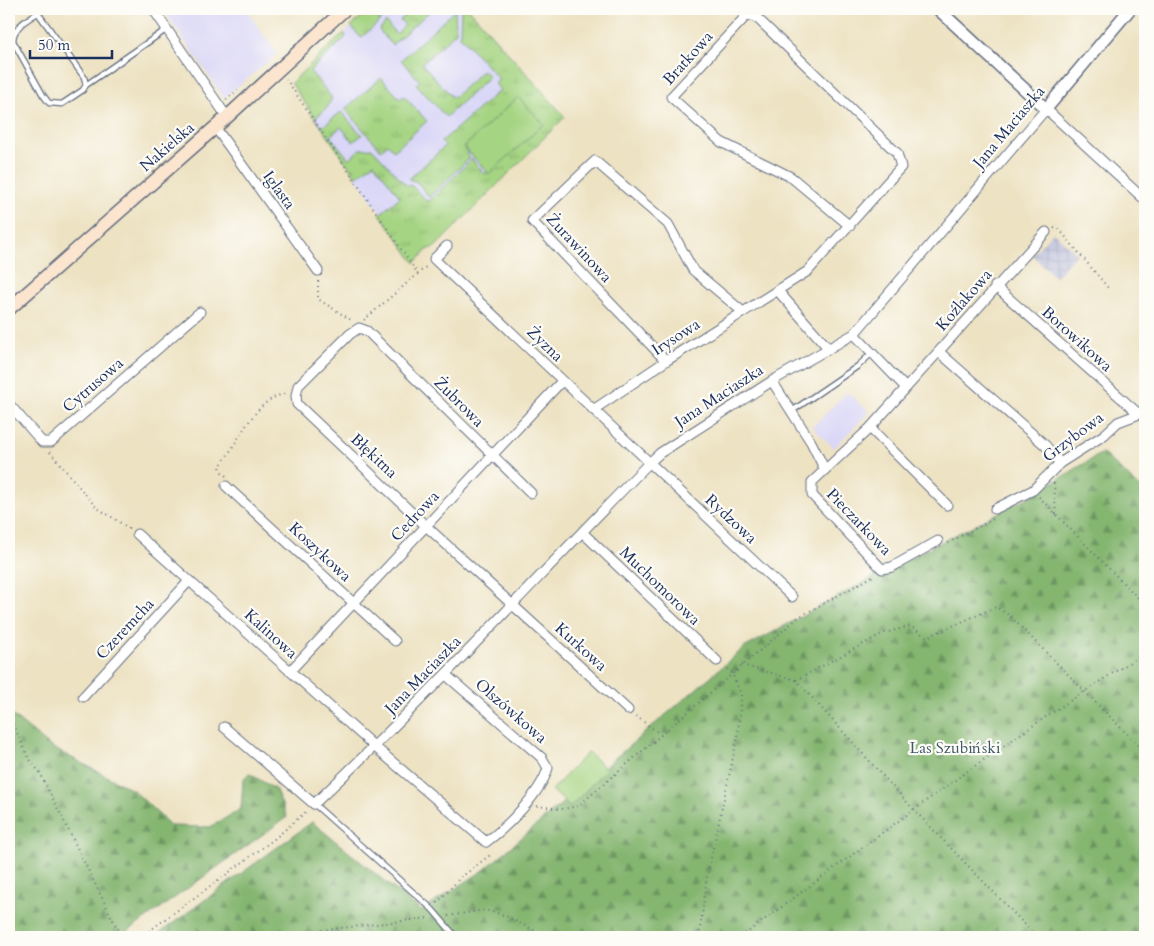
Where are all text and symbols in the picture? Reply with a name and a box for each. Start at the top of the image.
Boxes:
street label: Bratkowa [658,26,718,90]
scale bar [30,28,112,60]
text: 50 m [38,35,70,55]
street label: Jana Maciaszka [967,81,1050,174]
street label: Nakielska [135,117,199,177]
street label: Iglasta [258,166,301,214]
street label: Żurawinowa [541,208,617,288]
street label: Koźlakowa [931,264,997,336]
street label: Borowikowa [1037,301,1117,377]
street label: Irysowa [648,313,704,361]
street label: Żyzna [522,321,568,367]
street label: Cytrusowa [58,352,128,418]
street label: Jana Maciaszka [669,359,768,434]
street label: Żubrowa [429,372,489,432]
street label: Grzybowa [1038,407,1108,467]
street label: Błękitna [346,429,402,483]
street label: Pieczarkowa [821,484,897,560]
street label: Cedrowa [386,486,444,546]
street label: Rydzowa [700,489,762,549]
street label: Koszykowa [284,517,356,587]
street label: Muchomorowa [615,542,705,630]
street label: Czeremcha [91,594,159,664]
street label: Kalinowa [240,604,303,664]
street label: Kurkowa [550,618,612,676]
street label: Jana Maciaszka [379,631,466,721]
street label: Olszówkowa [470,674,552,748]
park label: Las Szubiński [910,737,1001,759]

